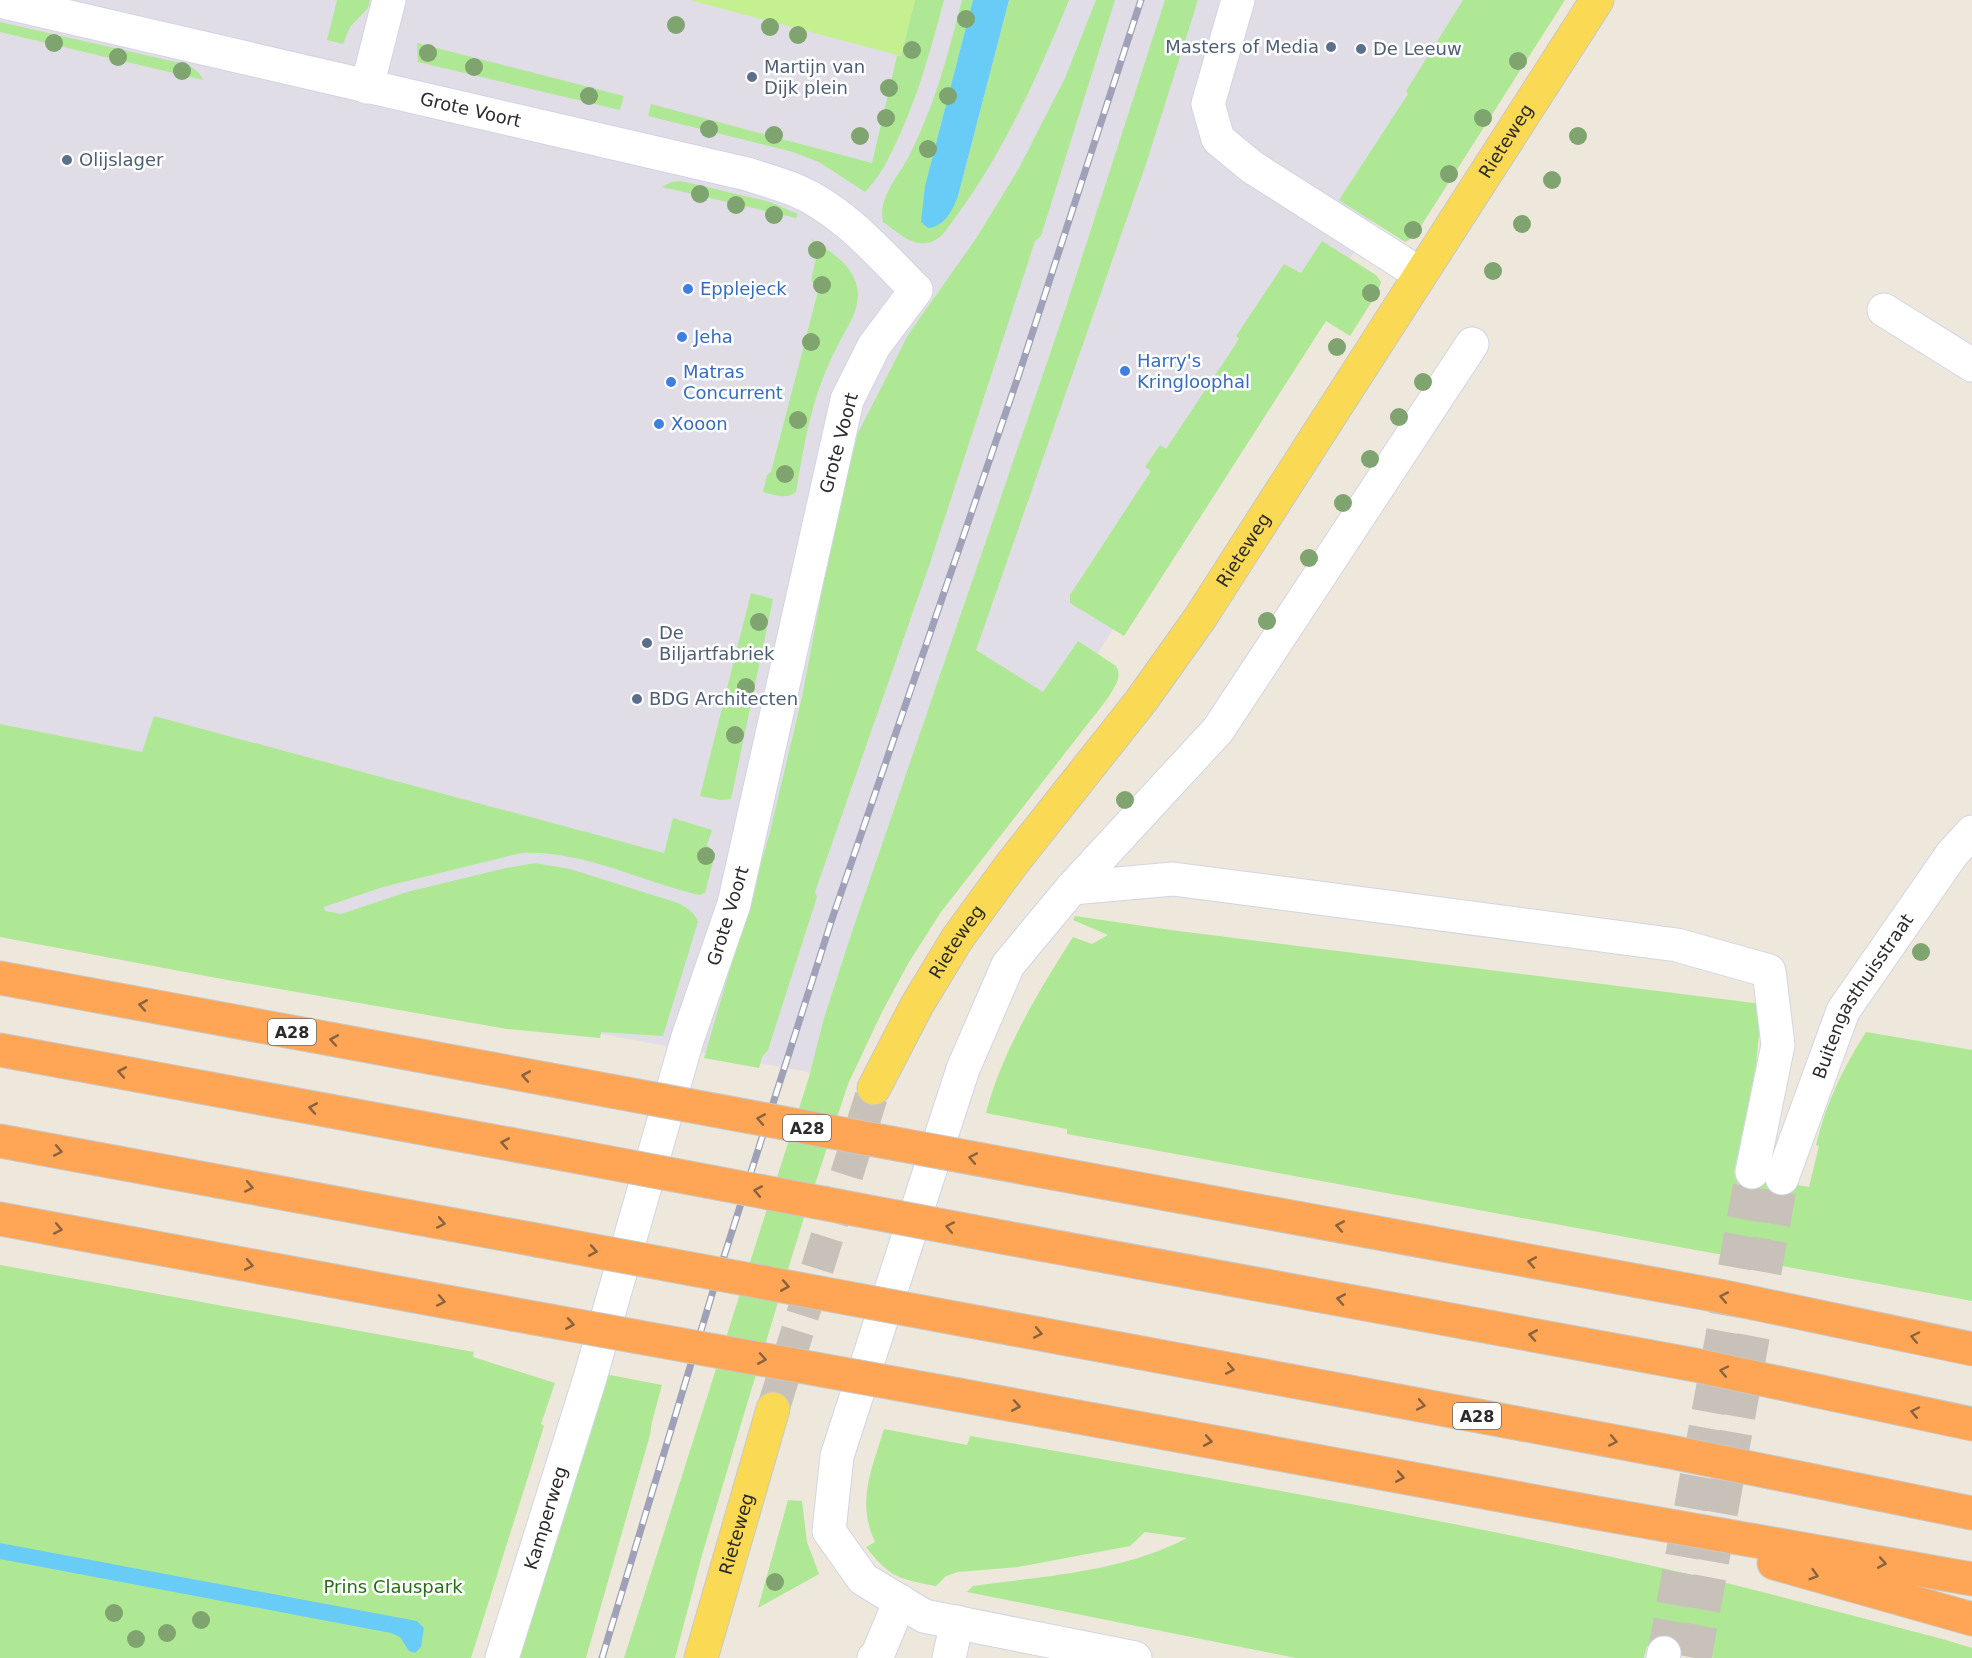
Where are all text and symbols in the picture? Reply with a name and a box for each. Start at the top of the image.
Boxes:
place label: Masters of Media [1165,36,1319,57]
place label: De Leeuw [1373,38,1462,59]
marker: Masters of Media [1324,40,1338,54]
marker: De Leeuw [1354,42,1368,56]
place label: Martijn van Dijk plein [764,56,865,98]
marker: Martijn van Dijk plein [745,70,759,84]
street label: Grote Voort [418,88,523,131]
street label: Rieteweg [1474,100,1537,182]
place label: Olijslager [79,149,164,170]
marker: Olijslager [60,153,74,167]
place label: Epplejeck [700,278,787,299]
marker: Epplejeck [681,282,695,296]
place label: Jeha [693,326,733,347]
marker: Jeha [675,330,689,344]
place label: Harry's Kringloophal [1137,350,1250,392]
place label: Matras Concurrent [683,361,783,403]
marker: Harry's Kringloophal [1118,364,1132,378]
marker: Matras Concurrent [664,375,678,389]
street label: Grote Voort [815,390,862,495]
place label: Xooon [671,413,728,434]
marker: Xooon [652,417,666,431]
street label: Rieteweg [1212,509,1275,591]
place label: De Biljartfabriek [659,622,775,664]
marker: De Biljartfabriek [640,636,654,650]
place label: BDG Architecten [649,688,798,709]
marker: BDG Architecten [630,692,644,706]
street label: Grote Voort [702,863,753,968]
street label: Rieteweg [924,901,988,982]
street label: Buitengasthuisstraat [1808,909,1917,1082]
one-way arrow [138,999,147,1011]
road number: A28 [268,1019,316,1045]
one-way arrow [330,1034,340,1047]
one-way arrow [117,1066,127,1079]
one-way arrow [521,1070,531,1083]
one-way arrow [309,1102,319,1115]
one-way arrow [756,1113,766,1126]
road number: A28 [783,1115,831,1141]
one-way arrow [500,1137,510,1150]
one-way arrow [52,1144,62,1157]
one-way arrow [968,1153,978,1165]
one-way arrow [244,1180,254,1193]
one-way arrow [754,1185,764,1198]
one-way arrow [436,1216,446,1229]
one-way arrow [1336,1220,1346,1233]
one-way arrow [945,1221,955,1234]
one-way arrow [52,1222,62,1235]
one-way arrow [588,1244,598,1257]
one-way arrow [1527,1256,1537,1268]
one-way arrow [244,1258,254,1271]
one-way arrow [780,1280,790,1292]
one-way arrow [1719,1291,1729,1304]
one-way arrow [436,1294,446,1307]
one-way arrow [1336,1294,1345,1306]
one-way arrow [565,1318,575,1330]
one-way arrow [1033,1326,1043,1339]
one-way arrow [1528,1329,1538,1342]
one-way arrow [1910,1331,1920,1344]
one-way arrow [756,1352,766,1365]
one-way arrow [1224,1362,1234,1375]
one-way arrow [1719,1365,1729,1378]
one-way arrow [1011,1399,1021,1411]
one-way arrow [1417,1399,1426,1411]
road number: A28 [1453,1403,1501,1429]
one-way arrow [1910,1406,1920,1419]
one-way arrow [1203,1434,1213,1447]
one-way arrow [1608,1435,1618,1447]
street label: Kamperweg [520,1464,571,1572]
one-way arrow [1395,1470,1404,1482]
street label: Rieteweg [715,1491,758,1577]
one-way arrow [1877,1557,1886,1569]
one-way arrow [1809,1567,1819,1580]
park label: Prins Clauspark [323,1576,463,1597]

